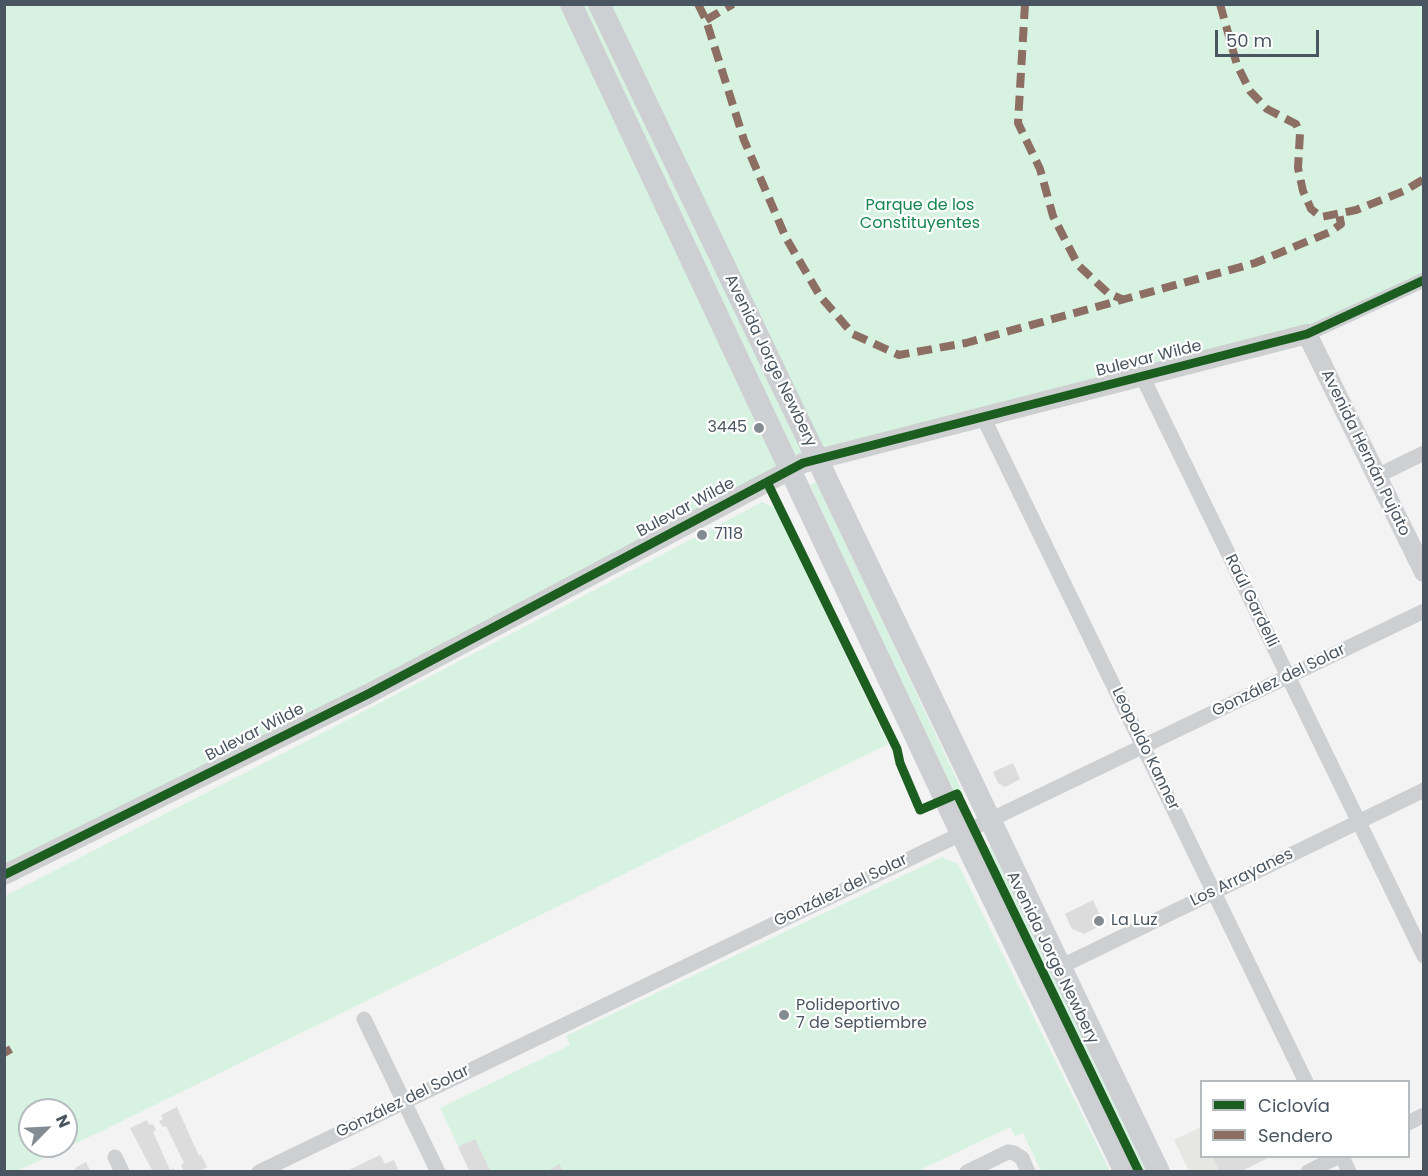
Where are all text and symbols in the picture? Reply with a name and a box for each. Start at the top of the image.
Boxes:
scale bar [1218,18,1322,56]
text: 50 m [1226,28,1272,53]
park label: Parque de los Constituyentes [860,196,980,234]
street label: Avenida Jorge Newbery [720,272,820,450]
street label: Bulevar Wilde [1094,337,1204,381]
street label: Avenida Hernán Pujato [1316,367,1414,539]
place label: 3445 [707,418,747,438]
marker: 3445 [752,421,766,435]
street label: Bulevar Wilde [634,474,738,542]
place label: 7118 [714,525,743,545]
marker: 7118 [695,528,709,542]
street label: Raúl Gardelli [1220,552,1282,650]
street label: González del Solar [1209,640,1349,722]
street label: Leopoldo Kanner [1107,685,1183,813]
street label: Bulevar Wilde [202,700,308,766]
street label: Los Arrayanes [1188,845,1296,911]
street label: González del Solar [771,850,911,932]
street label: Avenida Jorge Newbery [1002,869,1102,1047]
place label: La Luz [1111,911,1157,931]
marker: La Luz [1092,914,1106,928]
place label: Polideportivo 7 de Septiembre [796,996,927,1034]
marker: Polideportivo 7 de Septiembre [777,1008,791,1022]
street label: González del Solar [333,1061,473,1143]
legend [1200,1080,1410,1158]
text: Ciclovía [1258,1093,1330,1118]
north arrow [18,1098,78,1158]
text: N [50,1111,76,1131]
text: Sendero [1258,1123,1333,1148]

